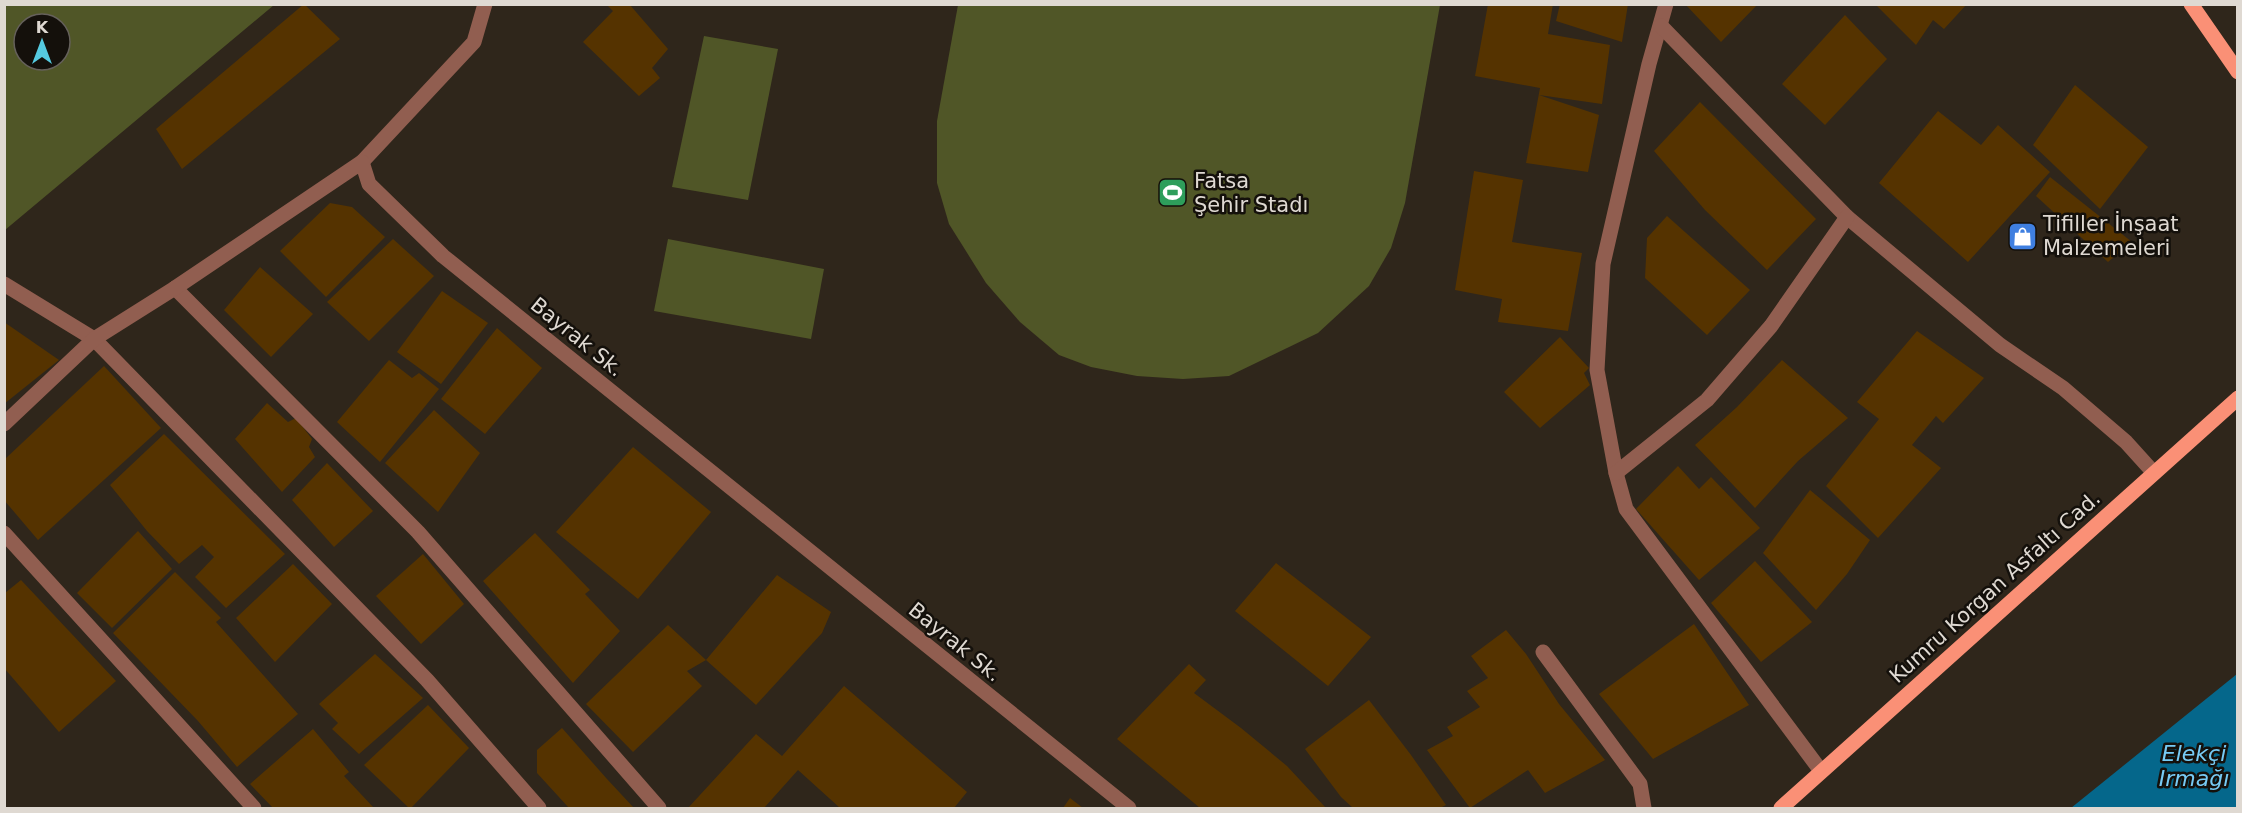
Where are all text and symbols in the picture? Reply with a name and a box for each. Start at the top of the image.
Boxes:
north arrow [12,12,72,72]
text: K [36,18,49,37]
place label: Fatsa Şehir Stadı [1194,169,1308,217]
sports icon: Fatsa Şehir Stadı [1157,177,1189,209]
place label: Tifiller İnşaat Malzemeleri [2042,211,2179,260]
shop icon: Tifiller İnşaat Malzemeleri [2006,220,2038,252]
street label: Bayrak Sk. [526,292,628,382]
street label: Kumru Korgan Asfaltı Cad. [1885,486,2105,688]
street label: Bayrak Sk. [904,597,1006,687]
water label: Elekçi Irmağı [2159,741,2229,791]

